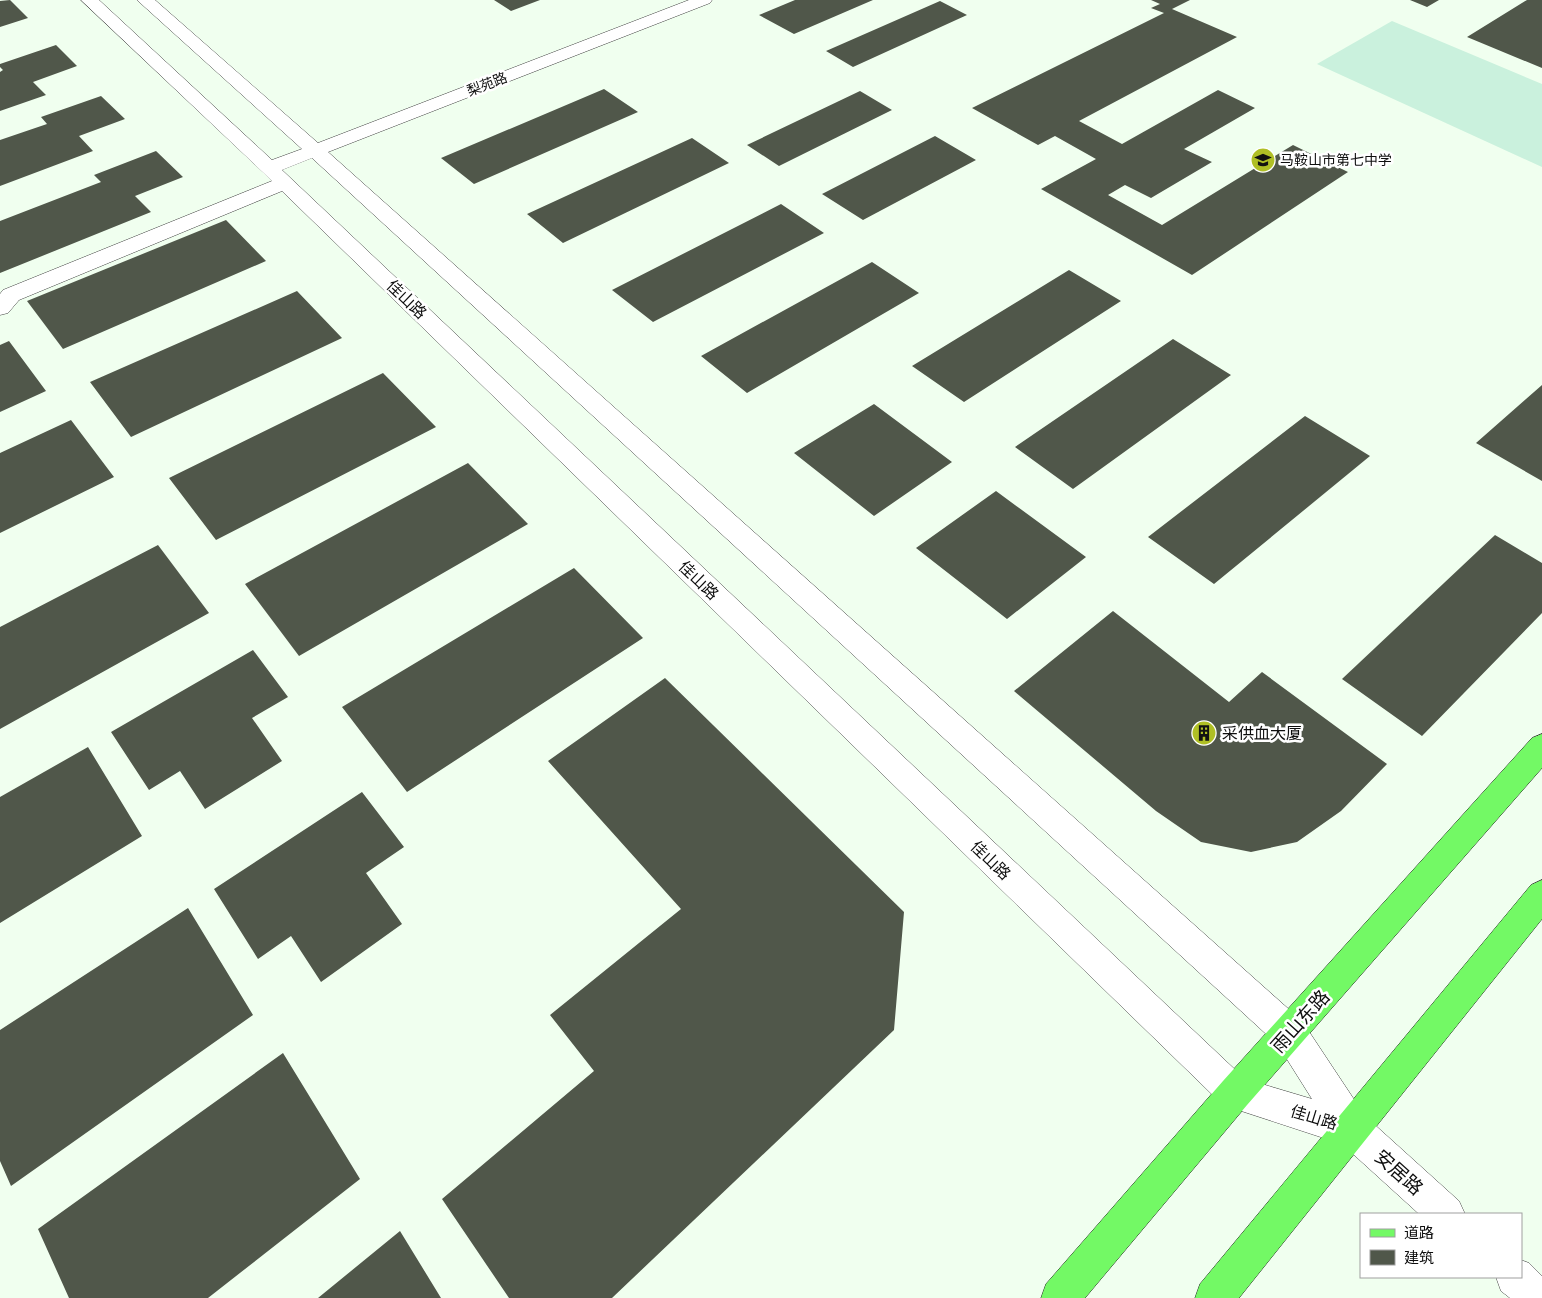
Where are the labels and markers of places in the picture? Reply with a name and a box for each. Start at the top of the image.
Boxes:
school or university icon: 马鞍山市第七中学 [1250,147,1276,173]
place label: 马鞍山市第七中学 [1280,150,1392,170]
building icon: 采供血大厦 [1191,720,1217,746]
place label: 采供血大厦 [1222,722,1302,744]

